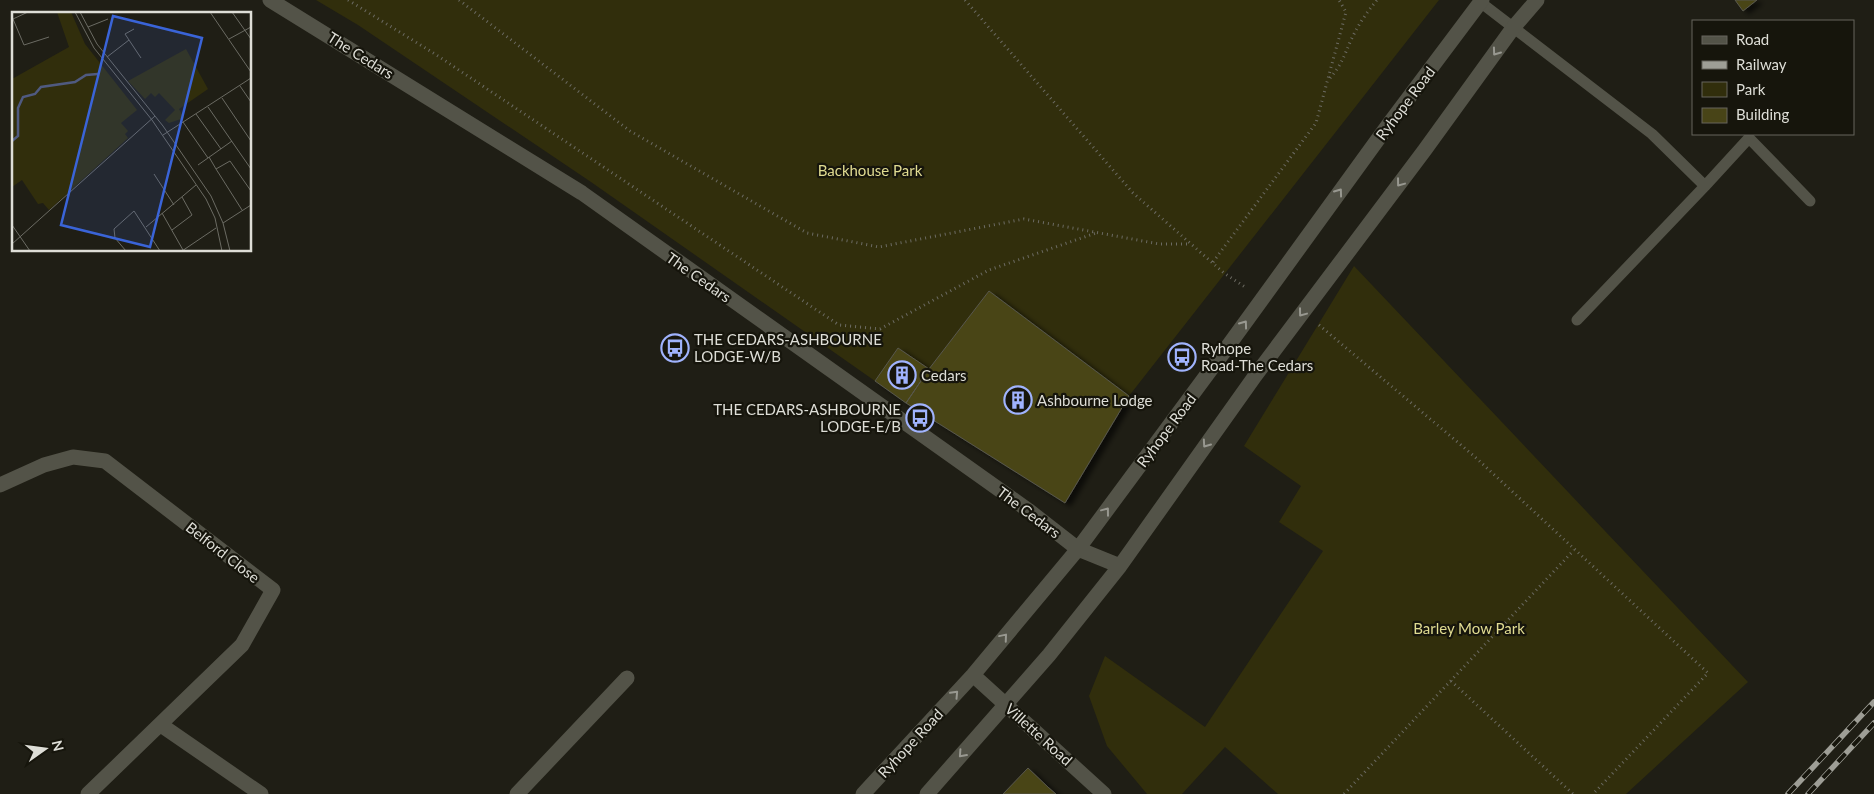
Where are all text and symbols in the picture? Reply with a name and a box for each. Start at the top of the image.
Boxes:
inset map [12,12,251,251]
legend [1692,20,1854,135]
street label: The Cedars [325,28,397,82]
text: Road [1736,30,1769,48]
one-way arrow [1493,46,1502,56]
text: Railway [1736,55,1787,73]
street label: Ryhope Road [1372,63,1438,143]
text: Park [1736,80,1766,98]
text: Building [1736,105,1789,123]
park label: Backhouse Park [818,161,923,179]
one-way arrow [1397,177,1406,187]
one-way arrow [1333,188,1342,198]
street label: The Cedars [663,248,735,306]
one-way arrow [1299,307,1308,317]
one-way arrow [1238,320,1247,330]
place label: THE CEDARS-ASHBOURNE LODGE-W/B [694,330,882,365]
bus stop icon: THE CEDARS-ASHBOURNE LODGE-W/B [660,333,690,363]
place label: Ryhope Road-The Cedars [1201,339,1313,374]
bus stop icon: Ryhope Road-The Cedars [1167,342,1197,372]
building icon: Cedars [887,360,917,390]
place label: Cedars [921,366,967,384]
building icon: Ashbourne Lodge [1003,385,1033,415]
street label: Ryhope Road [1133,390,1199,470]
place label: Ashbourne Lodge [1037,391,1153,409]
place label: THE CEDARS-ASHBOURNE LODGE-E/B [713,400,901,435]
bus stop icon: THE CEDARS-ASHBOURNE LODGE-E/B [905,403,935,433]
one-way arrow [1203,438,1212,448]
street label: The Cedars [994,482,1064,542]
one-way arrow [1100,507,1109,517]
street label: Belford Close [183,518,263,586]
park label: Barley Mow Park [1413,619,1525,637]
one-way arrow [998,634,1007,643]
one-way arrow [949,690,958,699]
street label: Villette Road [1002,699,1076,769]
street label: Ryhope Road [874,705,946,781]
north arrow [20,724,70,774]
text: N [49,738,68,753]
one-way arrow [959,748,968,757]

